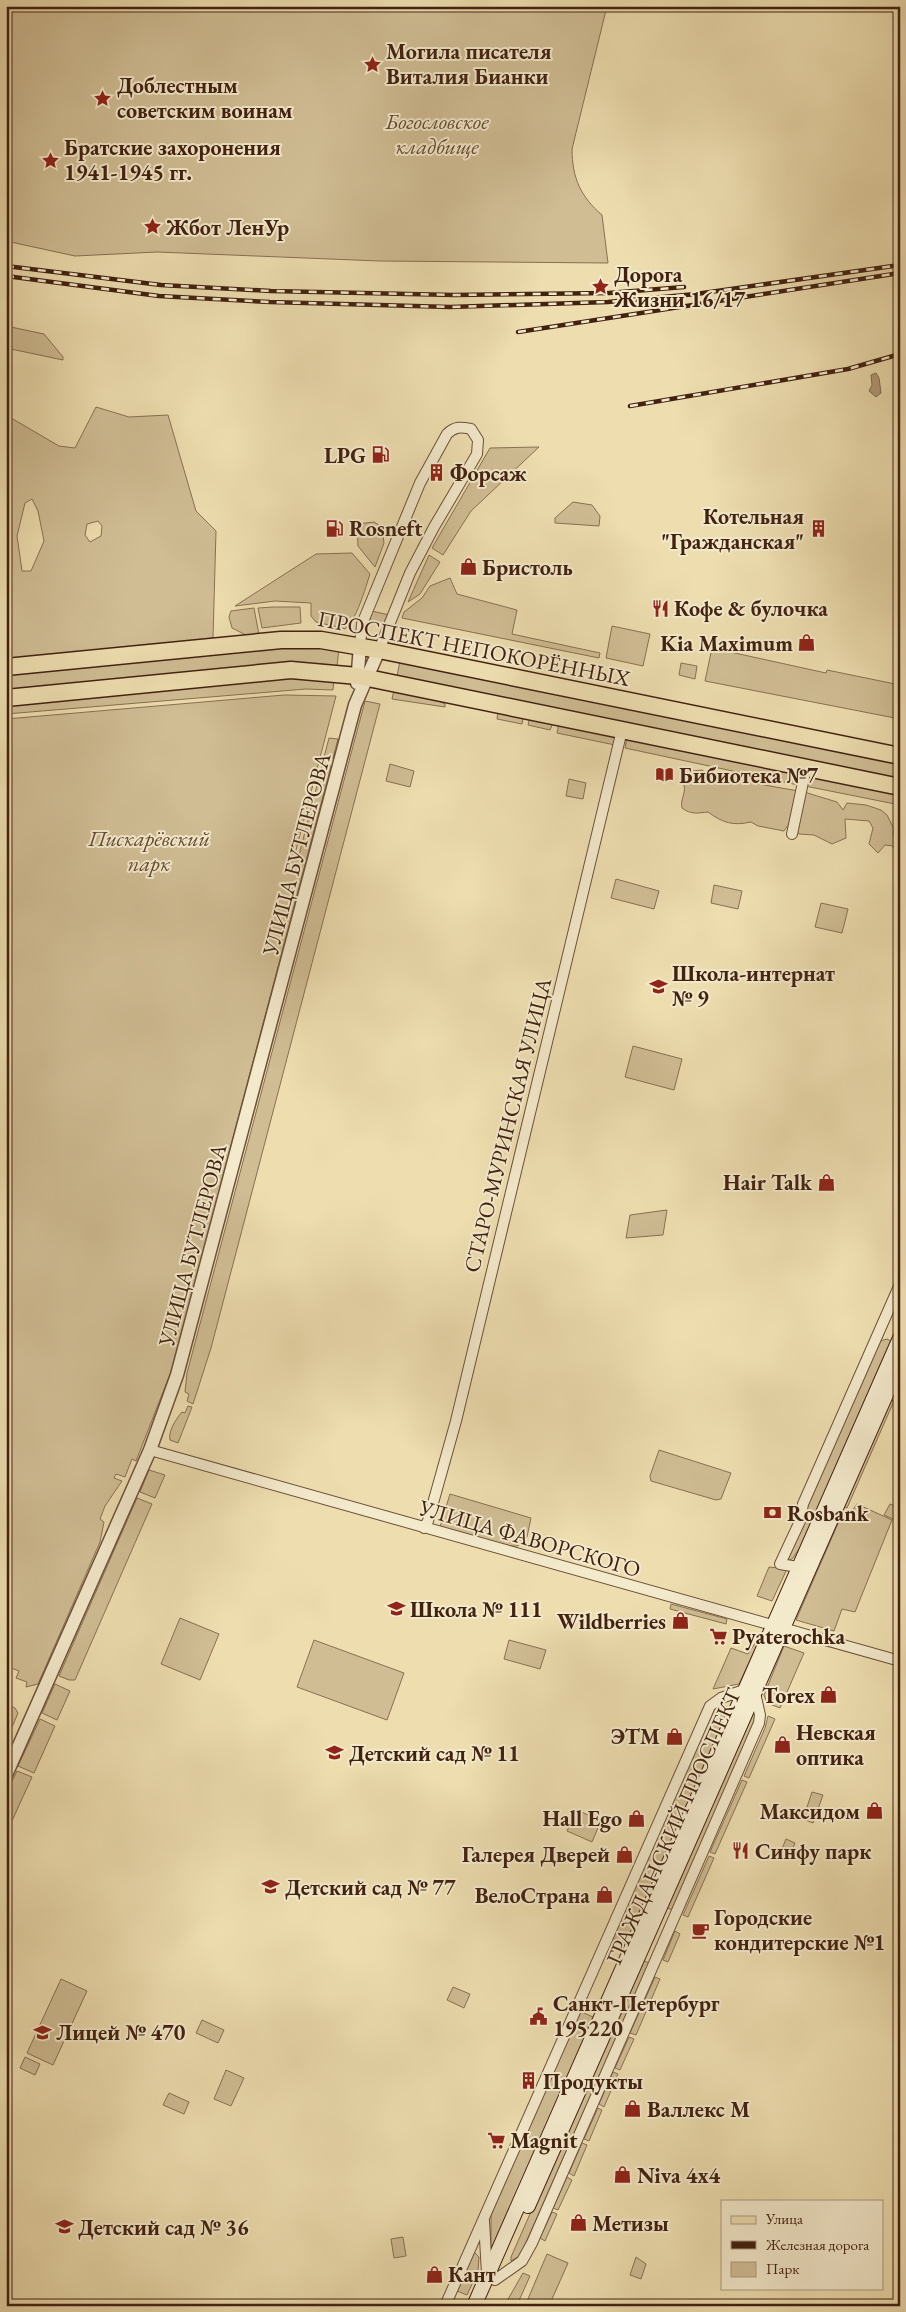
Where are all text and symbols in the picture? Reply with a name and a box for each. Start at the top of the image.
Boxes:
place label: Могила писателя Виталия Бианки [386,37,552,91]
place icon: Могила писателя Виталия Бианки [362,54,382,74]
place label: Доблестным советским воинам [117,71,293,125]
place icon: Доблестным советским воинам [93,88,113,108]
park label: Богословское кладбище [384,107,489,161]
place label: Братские захоронения 1941-1945 гг. [64,133,281,187]
place icon: Братские захоронения 1941-1945 гг. [40,150,60,170]
place label: Жбот ЛенУр [165,213,289,242]
place icon: Жбот ЛенУр [142,217,162,237]
place label: Дорога Жизни 16/17 [613,260,746,314]
place icon: Дорога Жизни 16/17 [590,277,610,297]
place label: LPG [324,441,366,470]
fuel station icon: LPG [370,445,390,465]
place label: Форсаж [450,459,527,488]
building icon: Форсаж [426,463,446,483]
place label: Котельная "Гражданская" [661,502,804,556]
place label: Rosneft [349,514,423,543]
fuel station icon: Rosneft [325,518,345,538]
building icon: Котельная "Гражданская" [808,519,828,539]
place label: Бристоль [482,553,573,582]
shop icon: Бристоль [458,557,478,577]
place label: Кофе & булочка [674,594,828,623]
restaurant icon: Кофе & булочка [650,598,670,618]
street label: ПРОСПЕКТ НЕПОКОРЁННЫХ [315,604,633,693]
place label: Kia Maximum [660,629,793,658]
shop icon: Kia Maximum [797,633,817,653]
street label: УЛИЦА БУТЛЕРОВА [255,749,338,960]
place label: Бибиотека №7 [679,761,818,790]
library icon: Бибиотека №7 [655,765,675,785]
park label: Пискарёвский парк [87,824,210,878]
place label: Школа-интернат № 9 [672,959,835,1013]
street label: СТАРО-МУРИНСКАЯ УЛИЦА [457,974,558,1276]
school or university icon: Школа-интернат № 9 [648,976,668,996]
street label: УЛИЦА БУТЛЕРОВА [151,1140,234,1351]
place label: Hair Talk [723,1168,813,1197]
shop icon: Hair Talk [816,1172,836,1192]
street label: УЛИЦА ФАВОРСКОГО [415,1493,644,1584]
place label: Rosbank [787,1499,870,1528]
bank icon: Rosbank [763,1503,783,1523]
place label: Школа № 111 [410,1595,542,1624]
school or university icon: Школа № 111 [386,1599,406,1619]
place label: Wildberries [557,1607,666,1636]
shop icon: Wildberries [670,1611,690,1631]
place label: Pyaterochka [732,1622,846,1651]
supermarket icon: Pyaterochka [708,1626,728,1646]
place label: Torex [762,1681,815,1710]
street label: ГРАЖДАНСКИЙ ПРОСПЕКТ [599,1683,748,1969]
shop icon: Torex [819,1685,839,1705]
place label: Невская оптика [796,1718,876,1772]
place label: ЭТМ [610,1722,660,1751]
shop icon: ЭТМ [664,1726,684,1746]
shop icon: Невская оптика [772,1735,792,1755]
place label: Детский сад № 11 [349,1739,520,1768]
school or university icon: Детский сад № 11 [325,1743,345,1763]
place label: Максидом [759,1797,860,1826]
shop icon: Максидом [864,1801,884,1821]
place label: Hall Ego [542,1804,622,1833]
shop icon: Hall Ego [626,1808,646,1828]
place label: Синфу парк [755,1837,872,1866]
place label: Галерея Дверей [462,1840,610,1869]
restaurant icon: Синфу парк [731,1841,751,1861]
shop icon: Галерея Дверей [614,1844,634,1864]
place label: Детский сад № 77 [285,1873,456,1902]
school or university icon: Детский сад № 77 [261,1877,281,1897]
place label: ВелоСтрана [475,1881,590,1910]
shop icon: ВелоСтрана [594,1885,614,1905]
place label: Городские кондитерские №1 [714,1903,885,1957]
cafe icon: Городские кондитерские №1 [690,1920,710,1940]
place label: Санкт-Петербург 195220 [553,1989,720,2043]
public building icon: Санкт-Петербург 195220 [529,2006,549,2026]
place label: Лицей № 470 [56,2018,186,2047]
school or university icon: Лицей № 470 [32,2022,52,2042]
place label: Продукты [543,2067,643,2096]
building icon: Продукты [519,2071,539,2091]
place label: Валлекс М [647,2095,750,2124]
shop icon: Валлекс М [623,2099,643,2119]
place label: Magnit [510,2126,578,2155]
supermarket icon: Magnit [486,2130,506,2150]
place label: Niva 4x4 [637,2161,721,2190]
shop icon: Niva 4x4 [613,2165,633,2185]
legend [721,2200,884,2290]
place label: Метизы [592,2209,669,2238]
text: Улица [765,2209,803,2228]
place label: Детский сад № 36 [78,2213,249,2242]
shop icon: Метизы [568,2213,588,2233]
school or university icon: Детский сад № 36 [54,2217,74,2237]
text: Железная дорога [765,2235,869,2254]
text: Парк [766,2259,799,2278]
place label: Кант [448,2260,496,2289]
shop icon: Кант [424,2264,444,2284]

